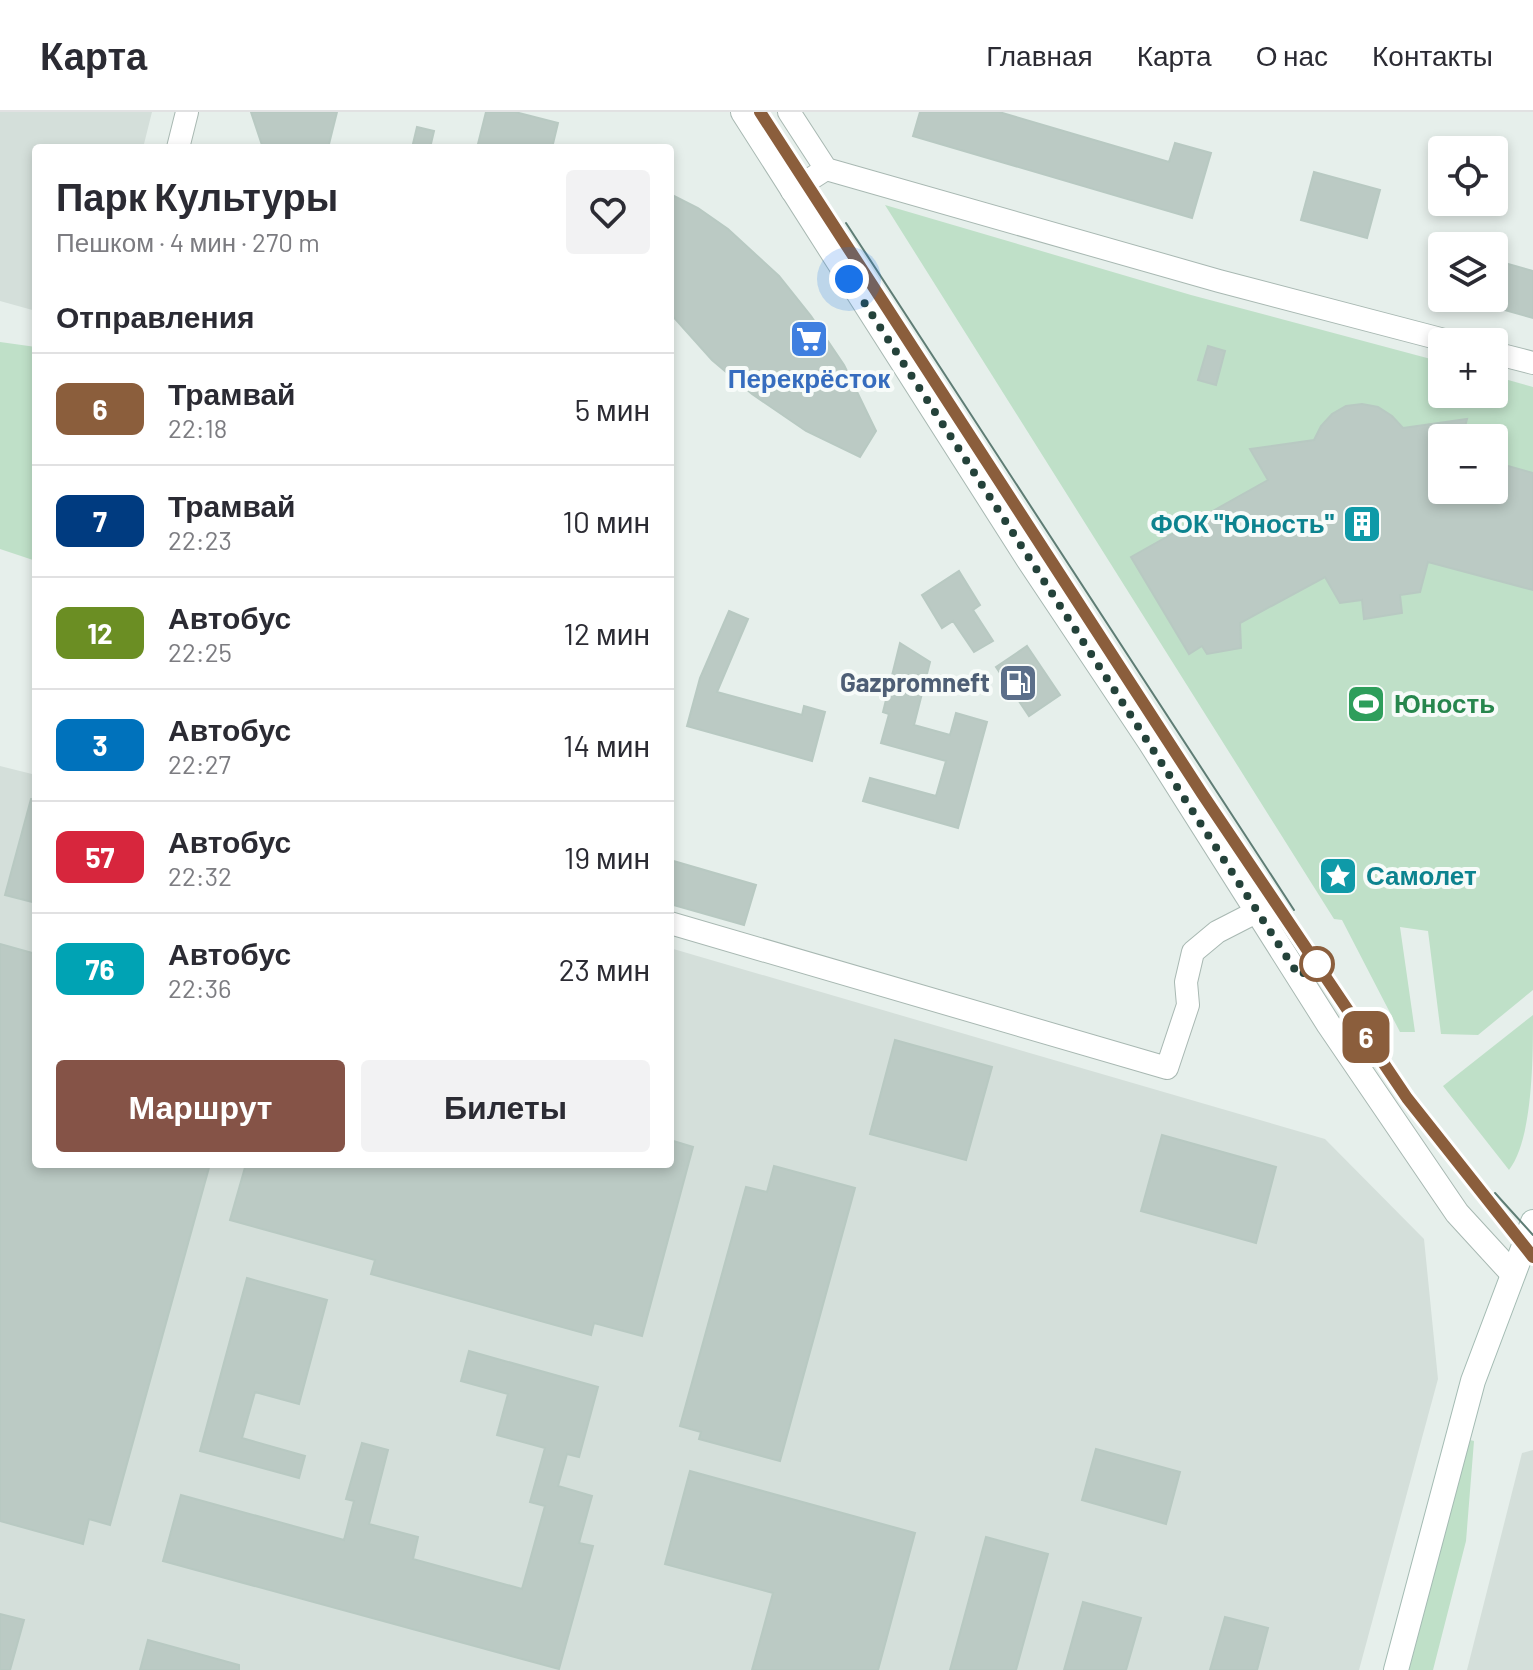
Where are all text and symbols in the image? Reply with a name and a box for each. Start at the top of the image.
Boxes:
text: Карта [40,32,147,78]
text: Главная [986,38,1093,72]
text: Карта [1137,38,1212,72]
text: О нас [1256,38,1328,72]
text: Контакты [1372,38,1493,72]
map controls [1428,136,1508,504]
button: locate [1428,136,1508,216]
button: heart [566,170,650,254]
text: Парк Культуры [56,173,338,219]
text: Пешком · 4 мин · 270 m [56,226,320,257]
button: layers [1428,232,1508,312]
your location [829,259,869,299]
text: Отправления [56,298,255,334]
supermarket icon: Перекрёсток [788,318,830,360]
button: + [1428,328,1508,408]
place label: Перекрёсток [728,362,891,393]
text: Трамвай [168,375,296,411]
text: 5 мин [575,391,650,427]
text: 6 [92,392,108,426]
text: 22:18 [168,412,227,443]
button: − [1428,424,1508,504]
text: Трамвай [168,487,296,523]
text: 10 мин [563,503,650,539]
building icon: ФОК "Юность" [1341,503,1383,545]
text: 7 [93,504,107,538]
place label: ФОК "Юность" [1151,507,1335,538]
text: 22:23 [168,524,232,555]
text: Автобус [168,599,291,635]
text: 12 мин [563,615,650,651]
text: 12 [87,616,113,650]
text: 22:25 [168,636,232,667]
fuel station icon: Gazpromneft [997,662,1039,704]
place label: Gazpromneft [840,666,990,697]
sports icon: Юность [1345,683,1387,725]
place label: Юность [1394,687,1495,718]
text: Автобус [168,711,291,747]
text: 14 мин [563,727,650,763]
text: 3 [92,728,108,762]
text: 22:27 [168,748,231,779]
text: Автобус [168,823,291,859]
text: 19 мин [564,839,650,875]
text: 57 [86,840,114,874]
place icon: Самолет [1317,855,1359,897]
place label: Самолет [1366,859,1477,890]
text: 22:32 [168,860,232,891]
text: Автобус [168,935,291,971]
unlabelled marker [1300,947,1334,981]
text: 23 мин [559,951,650,987]
text: 76 [86,952,114,986]
text: 22:36 [168,972,231,1003]
line badge: 6 [1340,1011,1392,1063]
text: 6 [1358,1020,1374,1054]
button: Маршрут [56,1060,345,1152]
button: Билеты [361,1060,650,1152]

